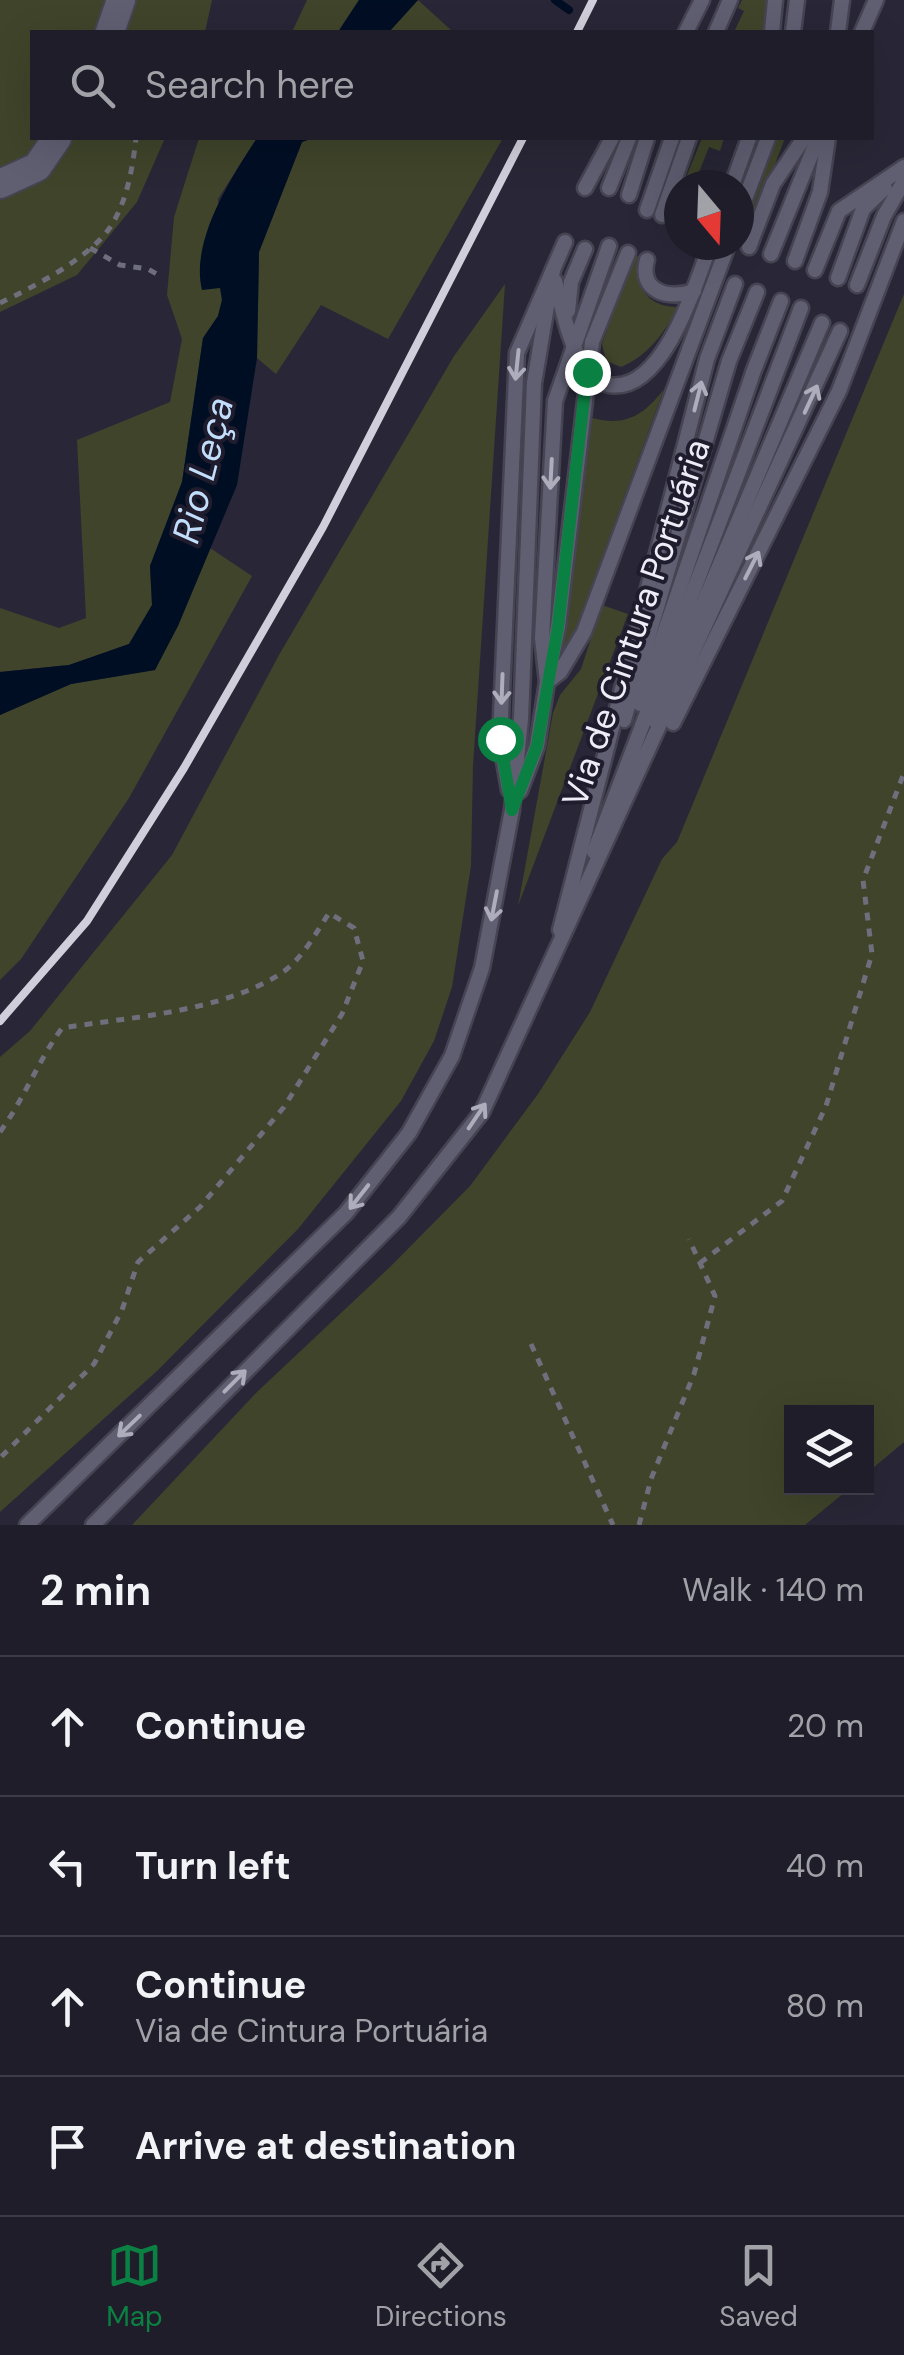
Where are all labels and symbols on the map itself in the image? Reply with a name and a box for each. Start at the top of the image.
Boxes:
north arrow [664,170,754,260]
one-way arrow [507,348,526,381]
route end [565,350,611,396]
one-way arrow [689,381,708,412]
one-way arrow [803,385,822,415]
water label: Rio Leça [161,392,245,548]
street label: Via de Cintura Portuária [551,433,721,813]
one-way arrow [541,458,560,490]
one-way arrow [743,551,762,580]
one-way arrow [492,673,511,705]
route start [478,717,524,763]
one-way arrow [484,889,503,922]
one-way arrow [467,1102,488,1130]
one-way arrow [348,1183,370,1209]
one-way arrow [223,1369,247,1393]
one-way arrow [117,1413,141,1437]

